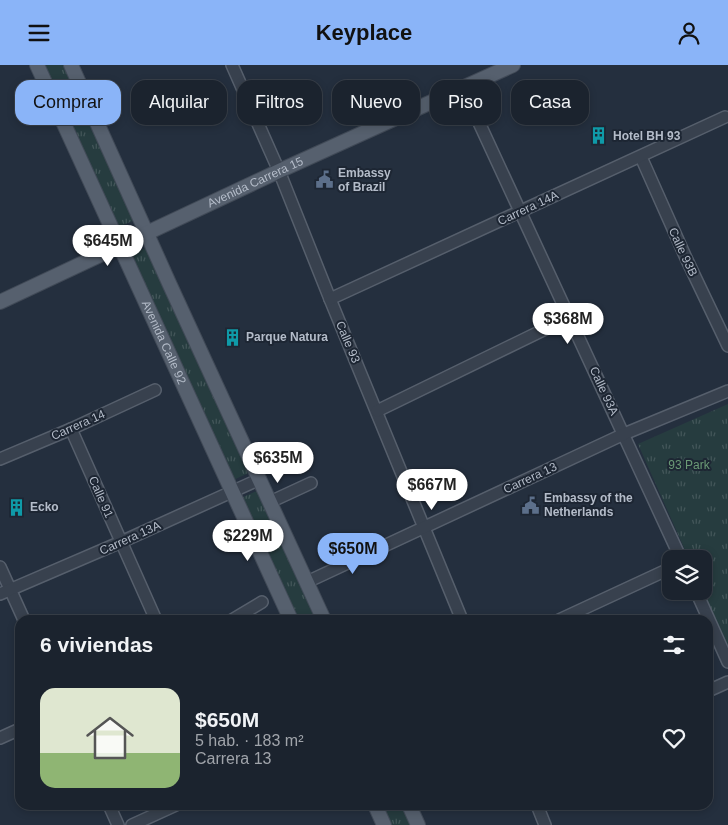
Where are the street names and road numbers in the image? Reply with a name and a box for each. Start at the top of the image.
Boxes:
street label: Avenida Carrera 15 [205,154,306,211]
street label: Carrera 14A [495,188,561,228]
street label: Calle 93B [666,225,700,279]
street label: Avenida Calle 92 [139,298,189,387]
street label: Calle 93 [333,319,363,365]
street label: Calle 93A [587,364,621,418]
street label: Carrera 14 [49,407,107,443]
street label: Carrera 13 [501,459,559,496]
street label: Calle 91 [86,474,116,520]
street label: Carrera 13A [97,518,163,558]

